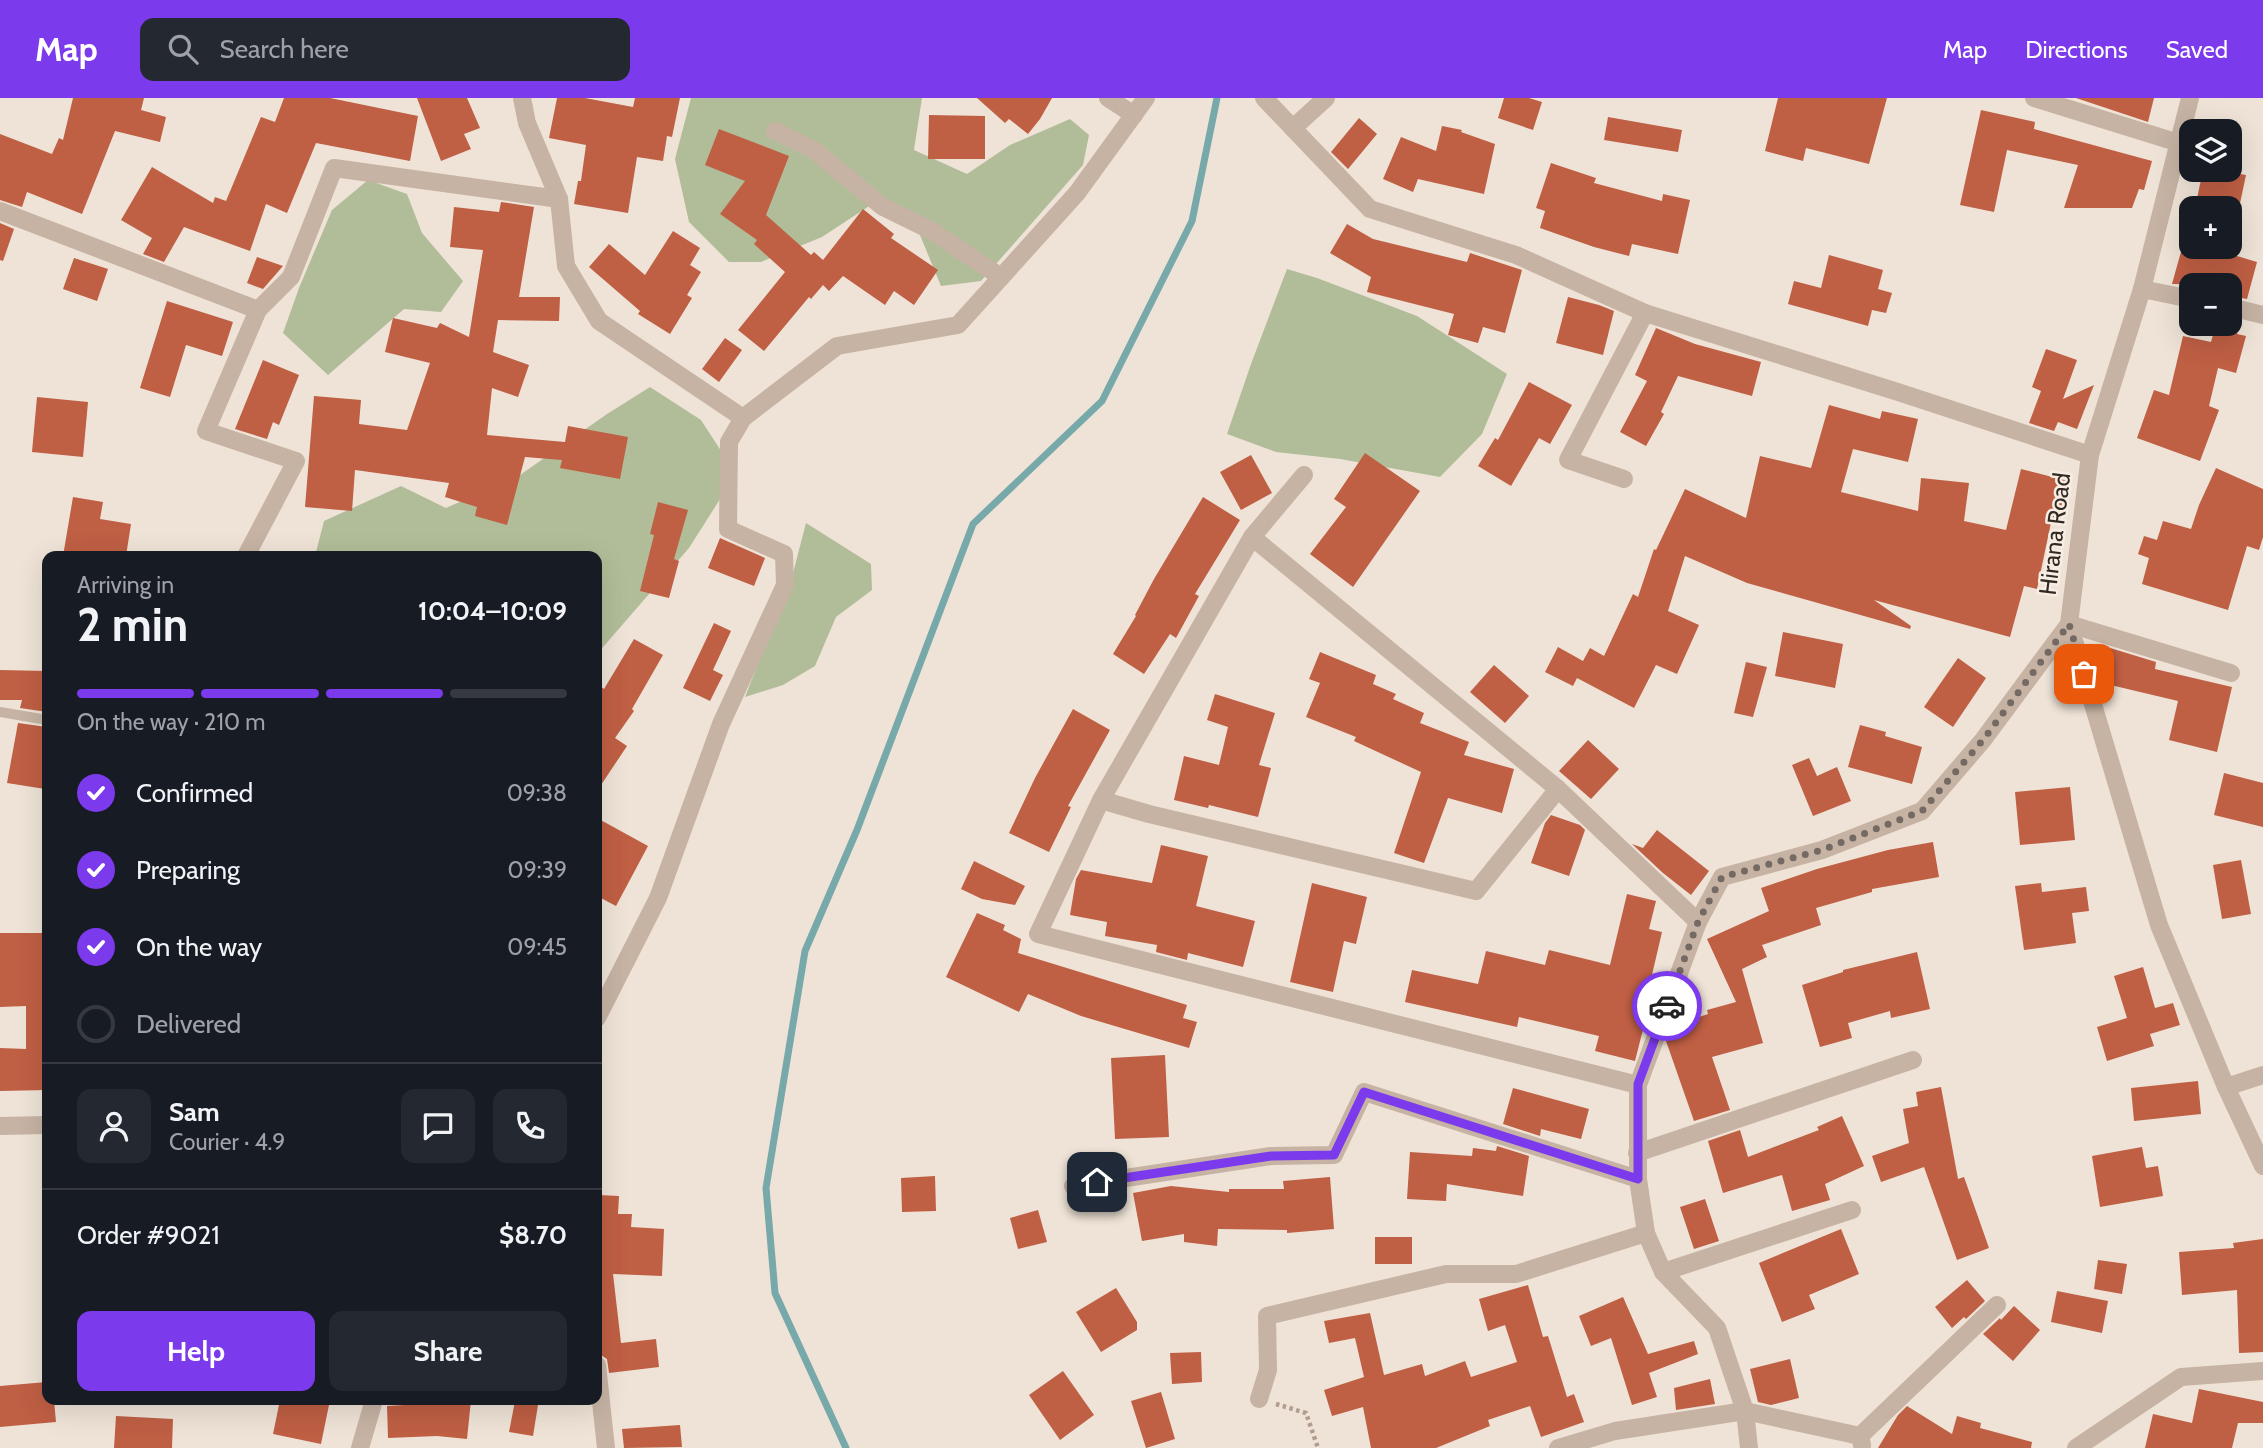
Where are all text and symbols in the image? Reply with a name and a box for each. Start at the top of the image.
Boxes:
search box [140,18,630,81]
text: Map [35,29,98,69]
icon: search [164,30,202,68]
text: Search here [220,33,349,65]
text: Map [1943,35,1987,64]
text: Directions [2025,35,2128,64]
text: Saved [2166,35,2228,64]
map controls [2179,119,2242,336]
button: layers [2179,119,2242,182]
button: + [2179,196,2242,259]
button: − [2179,273,2242,336]
street label: Hirana Road [2033,471,2076,597]
text: Arriving in [77,571,174,599]
text: 10:04–10:09 [418,595,567,627]
text: 2 min [77,597,188,653]
pin [2054,644,2114,704]
icon: bag [2065,655,2103,693]
text: On the way · 210 m [77,708,265,736]
icon: check [77,774,115,812]
text: Confirmed [136,777,253,809]
text: 09:38 [507,779,567,807]
icon: check [77,851,115,889]
text: Preparing [136,854,240,886]
text: 09:39 [508,856,567,884]
icon: check [77,928,115,966]
text: On the way [136,931,262,963]
text: 09:45 [507,933,567,961]
courier [1632,971,1702,1041]
icon: car [1648,987,1686,1025]
text: Delivered [136,1008,241,1040]
button: person [77,1089,151,1163]
button: chat [401,1089,475,1163]
button: phone [493,1089,567,1163]
text: Sam [169,1096,220,1128]
text: Courier · 4.9 [169,1128,285,1156]
pin [1067,1152,1127,1212]
icon: home [1078,1163,1116,1201]
text: Order #9021 [77,1219,220,1251]
text: $8.70 [499,1219,567,1251]
button: Help [77,1311,315,1391]
button: Share [329,1311,567,1391]

